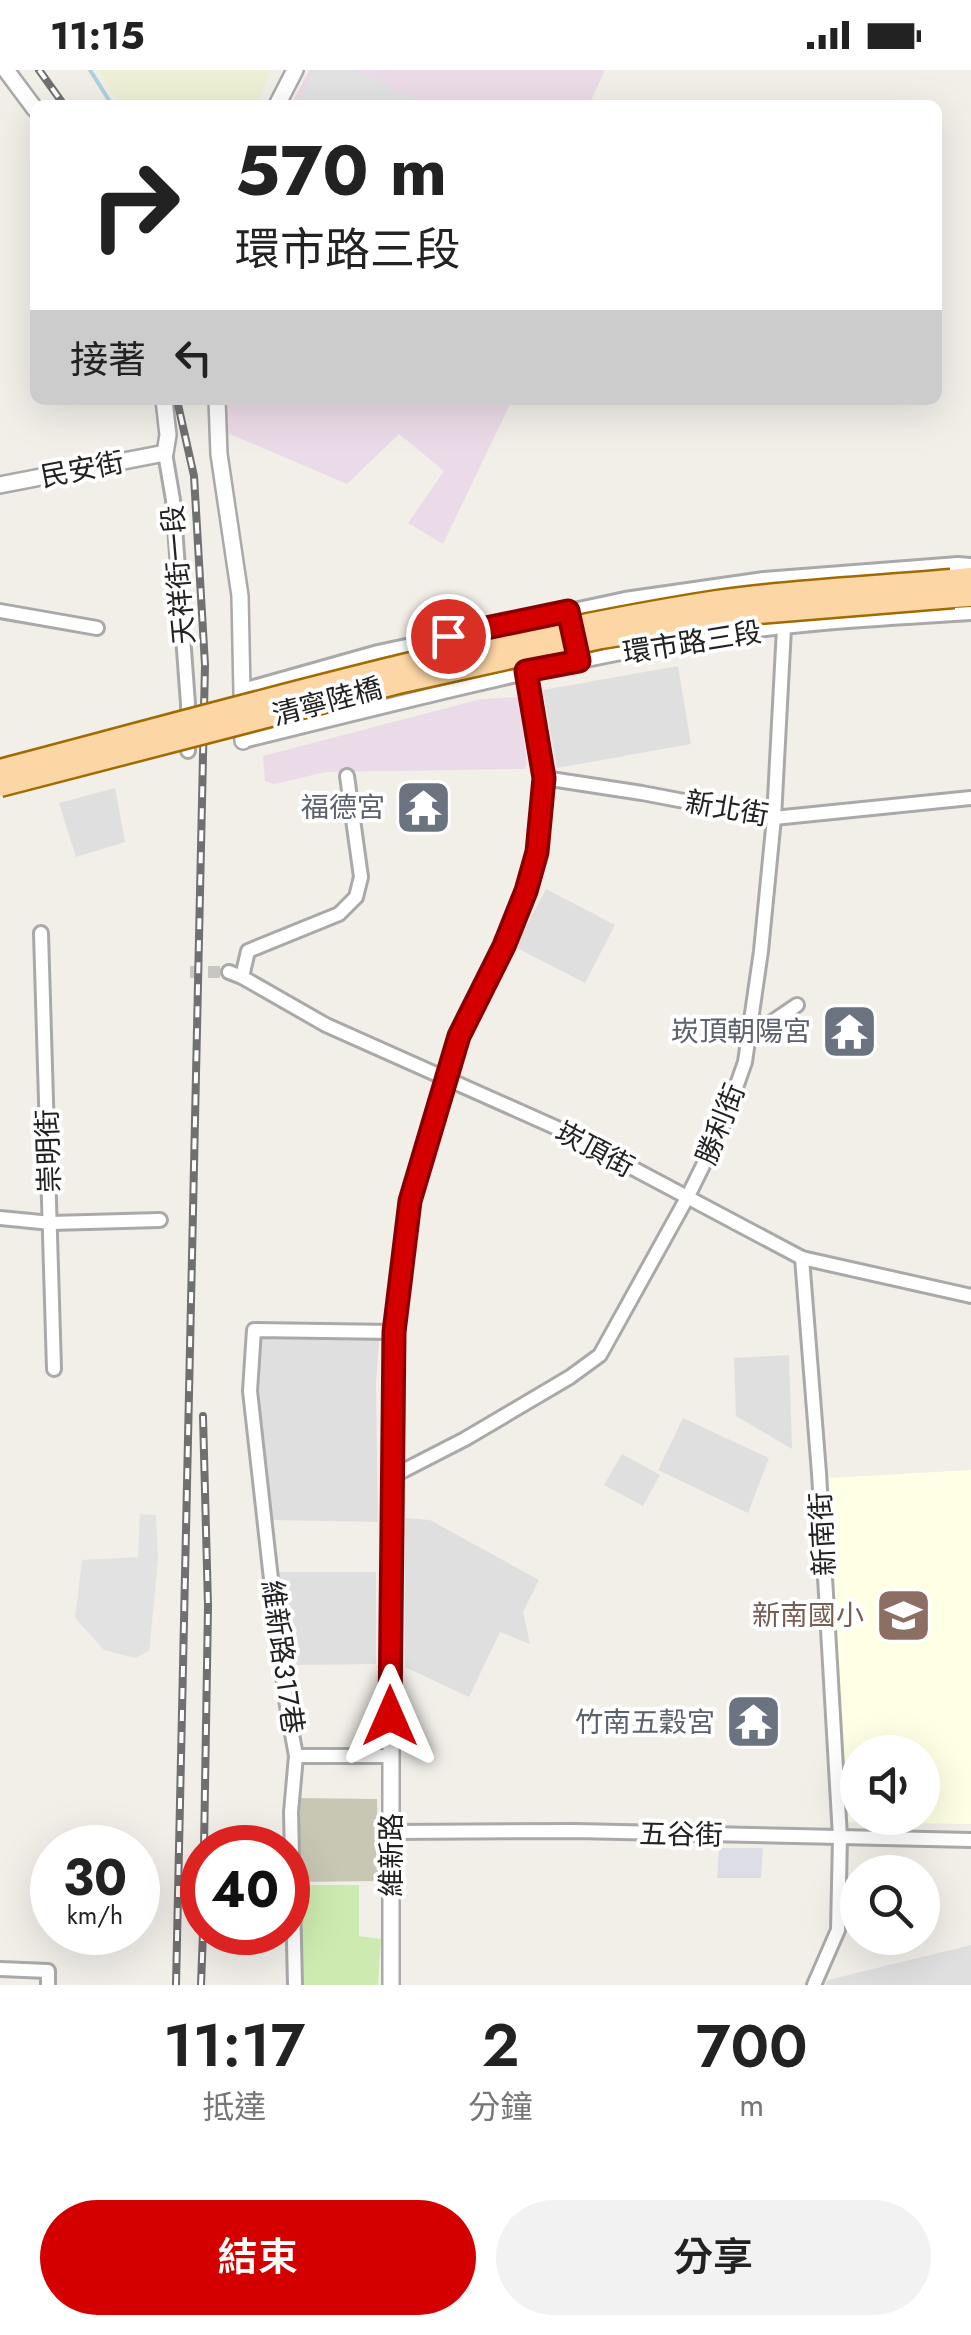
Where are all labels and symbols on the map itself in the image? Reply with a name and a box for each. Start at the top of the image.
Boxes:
street label: 民安街 [37,441,127,498]
street label: 天祥街一段 [152,503,205,646]
pin [406,594,491,679]
street label: 環市路三段 [620,611,764,674]
street label: 清寧陸橋 [268,667,387,736]
temple icon: 福德宮 [394,777,454,837]
street label: 新北街 [682,781,772,836]
place label: 福德宮 [301,787,385,828]
temple icon: 崁頂朝陽宮 [820,1001,880,1061]
place label: 崁頂朝陽宮 [671,1011,811,1052]
street label: 勝利街 [686,1078,755,1171]
street label: 崇明街 [27,1108,70,1194]
street label: 崁頂街 [548,1112,641,1187]
street label: 新南街 [800,1491,845,1577]
street label: 維新路317巷 [251,1578,314,1736]
school or university icon: 新南國小 [873,1585,933,1645]
place label: 新南國小 [752,1595,864,1636]
position arrow [338,1664,442,1768]
temple icon: 竹南五穀宮 [724,1692,784,1752]
place label: 竹南五穀宮 [575,1702,715,1743]
street label: 維新路 [371,1813,412,1897]
street label: 五谷街 [639,1813,723,1856]
speed limit sign: 40 [180,1825,310,1955]

